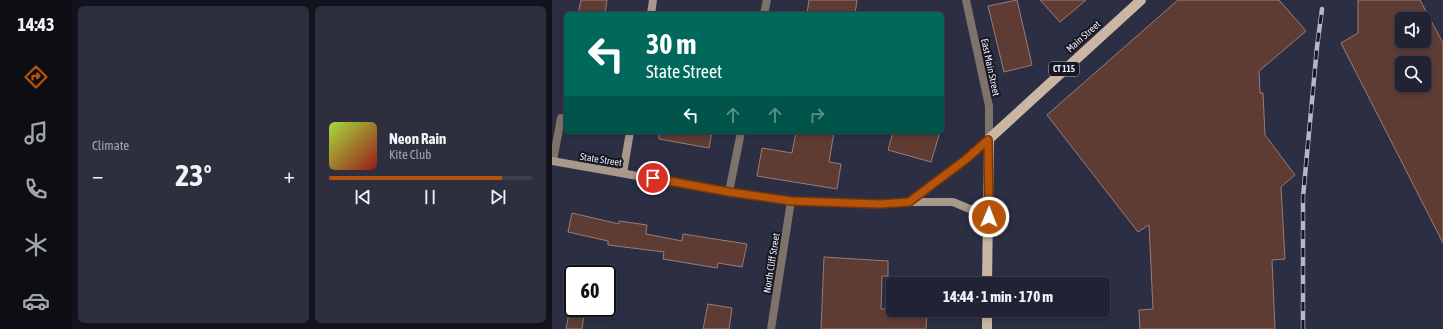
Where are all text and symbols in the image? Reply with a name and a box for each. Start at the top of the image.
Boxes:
map controls [1395,12,1431,92]
button: sound [1395,12,1431,48]
text: 14:43 [17,14,55,35]
street label: Main Street [1064,18,1103,54]
icon: left [580,28,632,80]
text: 30 m [646,28,696,60]
street label: East Main Street [979,37,1002,97]
button: search [1395,56,1431,92]
text: State Street [646,61,722,82]
road number: CT 115 [1049,62,1079,76]
icon: directions [22,63,50,91]
icon: left [680,104,702,126]
icon: ahead [722,104,744,126]
icon: ahead [764,104,786,126]
icon: right [806,104,828,126]
icon: music [22,119,50,147]
text: Neon Rain [389,130,446,147]
text: Climate [92,138,129,153]
text: Kite Club [389,147,431,162]
street label: State Street [579,151,623,168]
text: 23° [175,158,212,192]
pin [636,161,670,195]
text: − [92,162,103,188]
text: + [284,162,295,188]
icon: arrive [642,167,664,189]
icon: phone [22,175,50,203]
icon: previous [352,186,374,208]
icon: pause [419,186,441,208]
icon: next [487,186,509,208]
position arrow [968,196,1010,238]
icon: climate [22,231,50,259]
street label: North Cliff Street [761,232,782,294]
speed limit sign: 60 [564,265,616,317]
icon: car [22,287,50,315]
text: 14:44 · 1 min · 170 m [943,288,1053,305]

